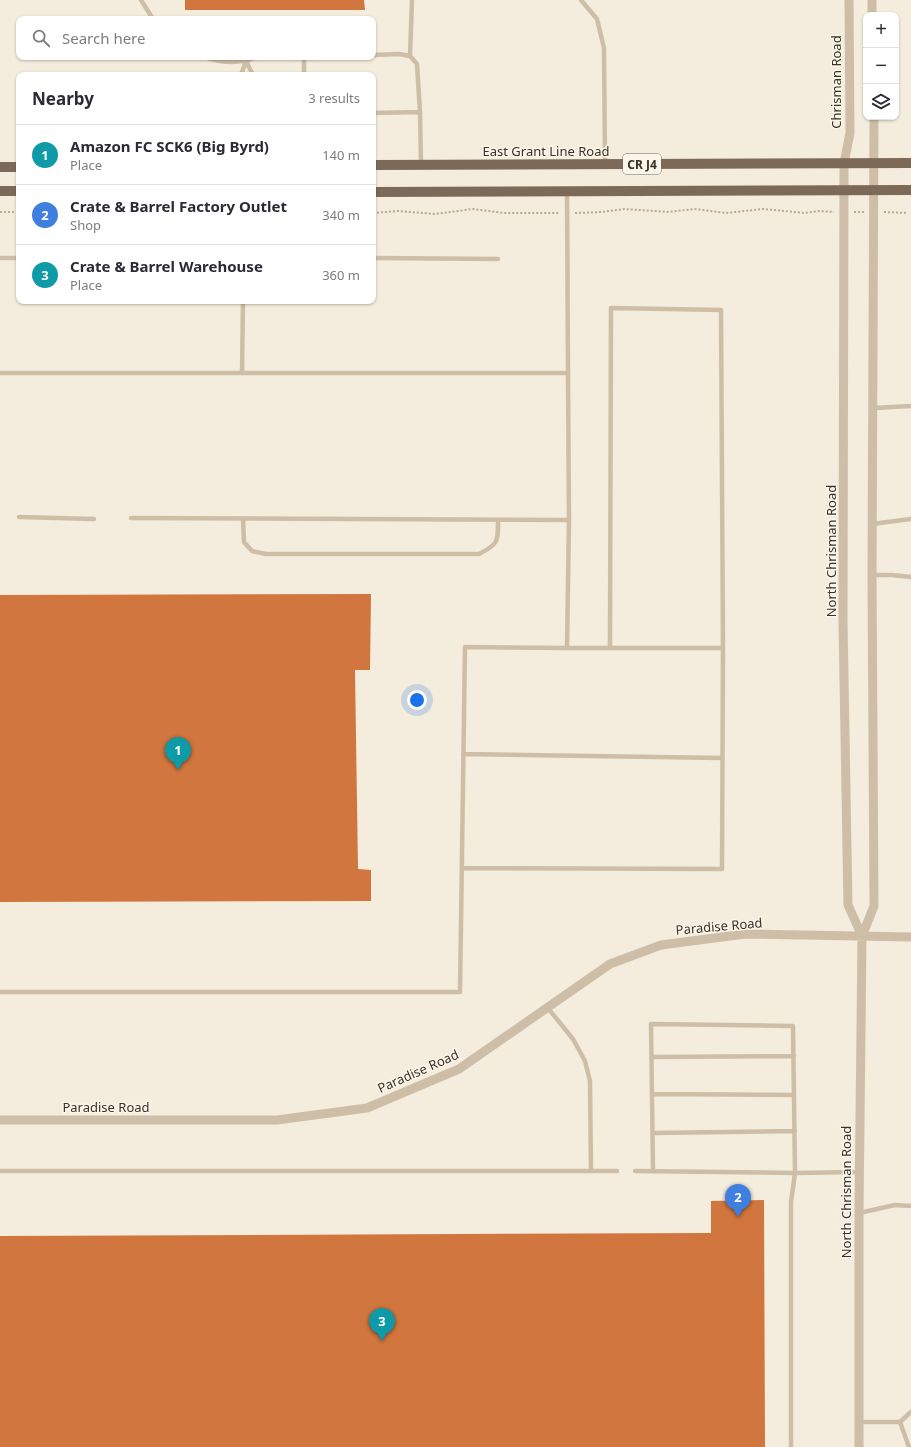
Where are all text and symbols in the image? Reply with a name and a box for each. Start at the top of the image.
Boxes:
map controls [863,12,899,120]
button: + [863,12,899,48]
search box [16,16,376,60]
icon: search [30,27,52,49]
text: Search here [62,28,145,48]
street label: Chrisman Road [827,35,845,129]
button: − [863,48,899,84]
button: layers [863,84,899,120]
text: Nearby [32,87,94,110]
text: 3 results [308,89,360,107]
text: Amazon FC SCK6 (Big Byrd) [70,136,269,156]
street label: East Grant Line Road [483,142,609,160]
text: 1 [41,146,49,164]
text: 140 m [322,146,360,164]
road number: CR J4 [623,154,661,174]
text: Place [70,156,102,174]
text: Crate & Barrel Factory Outlet [70,196,287,216]
text: 2 [41,206,49,224]
text: 340 m [322,206,360,224]
text: Shop [70,216,101,234]
text: Crate & Barrel Warehouse [70,256,263,276]
text: 3 [41,266,49,284]
text: 360 m [322,266,360,284]
text: Place [70,276,102,294]
street label: North Chrisman Road [822,485,840,617]
your location [407,690,427,710]
pin: 1 [165,737,191,770]
street label: Paradise Road [675,913,763,939]
street label: Paradise Road [375,1045,461,1097]
street label: Paradise Road [62,1098,150,1116]
street label: North Chrisman Road [837,1126,855,1258]
pin: 2 [725,1184,751,1217]
pin: 3 [369,1308,395,1341]

